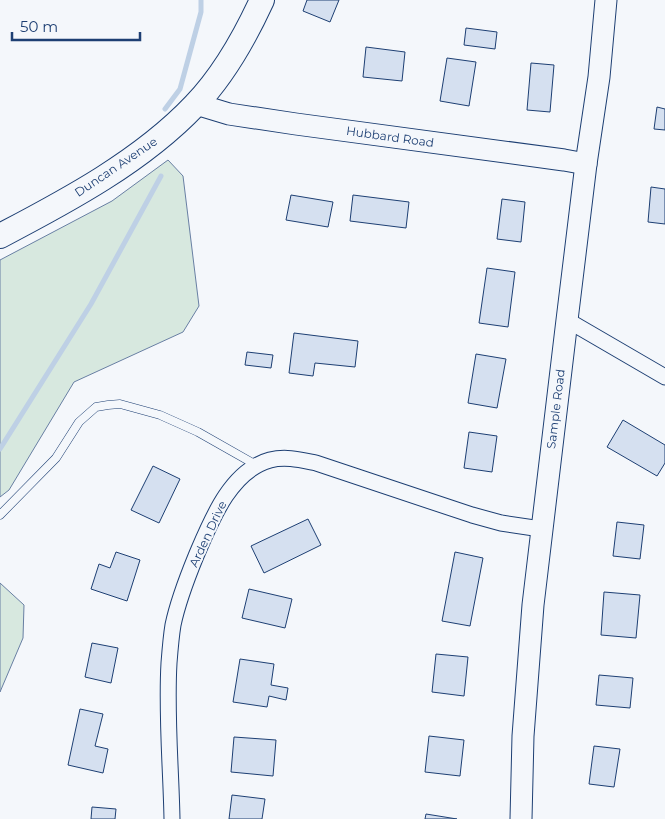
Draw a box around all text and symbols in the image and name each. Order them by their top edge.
scale bar [12,10,140,42]
text: 50 m [20,17,58,36]
street label: Hubbard Road [345,123,435,150]
street label: Duncan Avenue [72,133,160,200]
street label: Sample Road [543,368,568,450]
street label: Arden Drive [186,498,229,569]

